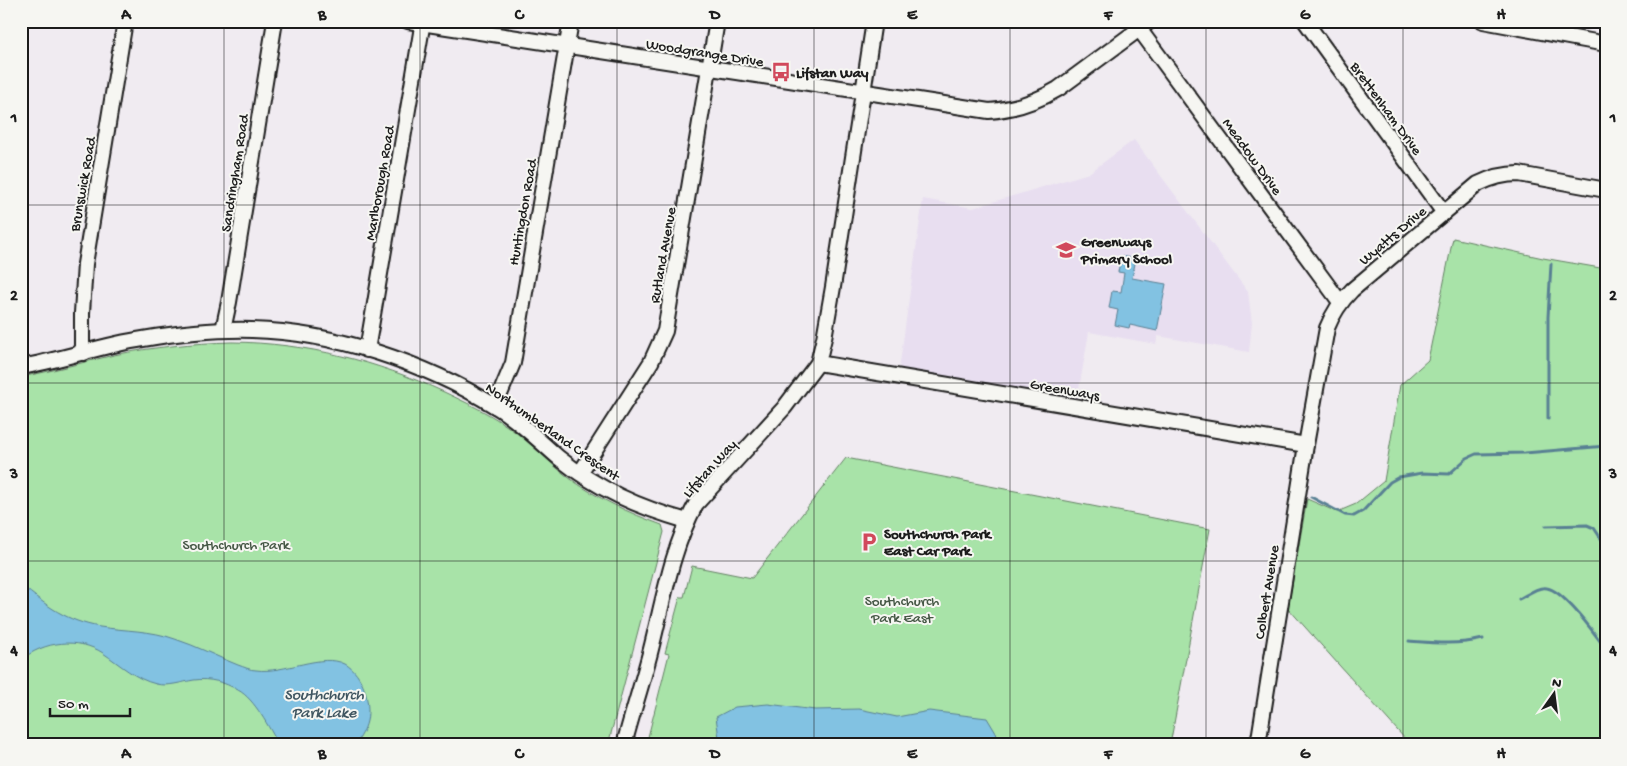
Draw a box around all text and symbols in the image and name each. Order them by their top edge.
text: A [120,7,132,26]
text: B [317,7,327,26]
text: C [514,7,525,26]
text: D [708,7,721,26]
text: E [907,7,918,26]
text: F [1103,7,1114,26]
text: G [1300,7,1311,26]
text: H [1496,7,1506,26]
street label: Woodgrange Drive [645,36,765,72]
street label: Brettenham Drive [1345,58,1425,160]
bus stop icon: Lifstan Way [770,61,792,83]
place label: Lifstan Way [796,65,869,83]
text: 1 [10,110,17,129]
text: 1 [1609,110,1616,129]
street label: Sandringham Road [218,112,254,233]
street label: Meadow Drive [1217,115,1286,199]
street label: Marlborough Road [362,123,400,242]
street label: Brunswick Road [67,134,101,234]
street label: Huntingdon Road [506,157,542,267]
street label: Wyatts Drive [1356,203,1431,270]
street label: Rutland Avenue [647,206,681,305]
place label: Greenways Primary School [1080,234,1173,269]
school or university icon: Greenways Primary School [1055,239,1077,261]
text: 2 [10,288,18,307]
text: 2 [1609,288,1617,307]
street label: Greenways [1028,376,1101,406]
street label: Northumberland Crescent [481,379,624,487]
street label: Lifstan Way [680,436,742,502]
text: 3 [9,466,18,485]
text: 3 [1608,466,1617,485]
place label: Southchurch Park East Car Park [884,526,993,561]
parking icon: Southchurch Park East Car Park [858,531,880,553]
park label: Southchurch Park [183,537,291,555]
street label: Colbert Avenue [1252,544,1284,641]
park label: Southchurch Park East [865,593,939,628]
text: 4 [9,643,18,662]
text: 4 [1608,643,1617,662]
north arrow [1530,668,1580,718]
text: N [1550,674,1563,693]
scale bar [50,686,130,718]
water label: Southchurch Park Lake [284,687,364,724]
text: 50 m [58,696,89,714]
text: A [120,746,132,765]
text: B [317,746,327,765]
text: C [514,746,525,765]
text: D [708,746,721,765]
text: E [907,746,918,765]
text: F [1103,746,1114,765]
text: G [1300,746,1311,765]
text: H [1496,746,1506,765]

